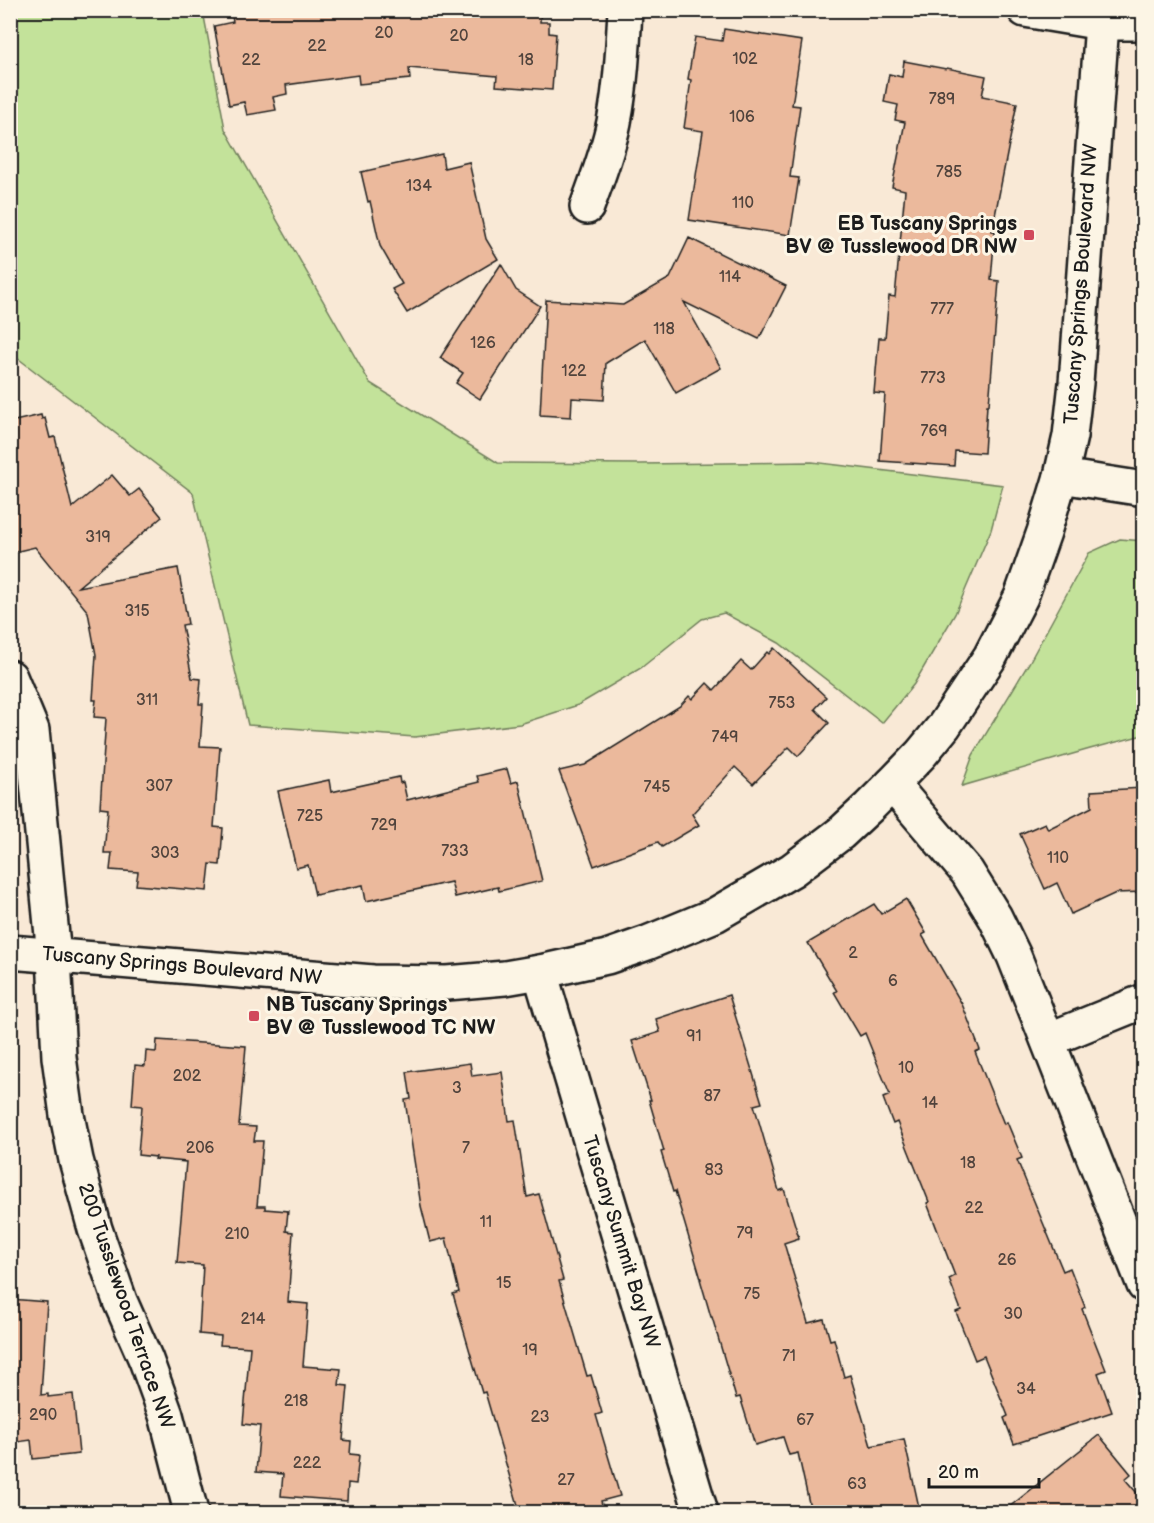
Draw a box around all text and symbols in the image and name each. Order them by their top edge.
house number: 20 [375,24,393,43]
house number: 20 [450,27,468,46]
house number: 22 [308,37,327,56]
house number: 102 [732,50,758,69]
house number: 22 [242,51,261,70]
house number: 18 [518,51,534,70]
house number: 789 [929,90,955,109]
house number: 106 [729,108,755,127]
street label: Tuscany Springs Boulevard NW [1059,143,1103,425]
house number: 785 [936,163,962,182]
house number: 134 [406,177,432,196]
house number: 110 [732,194,754,213]
place label: EB Tuscany Springs BV @ Tusslewood DR NW [785,212,1018,259]
marker: EB Tuscany Springs BV @ Tusslewood DR NW [1022,228,1036,242]
house number: 114 [719,268,741,287]
house number: 777 [930,300,954,319]
house number: 118 [653,320,675,339]
house number: 126 [470,334,496,353]
house number: 122 [561,362,587,381]
house number: 773 [920,369,946,388]
house number: 769 [921,422,947,441]
house number: 319 [85,528,111,547]
house number: 315 [124,602,150,621]
house number: 311 [136,691,158,710]
house number: 753 [769,694,796,713]
house number: 749 [712,728,738,747]
house number: 307 [145,777,173,796]
house number: 745 [644,778,670,797]
house number: 725 [297,807,323,826]
house number: 729 [371,816,397,835]
house number: 733 [441,842,469,861]
house number: 303 [150,844,180,863]
house number: 110 [1047,849,1069,868]
street label: Tuscany Springs Boulevard NW [41,942,323,990]
house number: 2 [848,944,858,963]
house number: 6 [888,972,898,991]
place label: NB Tuscany Springs BV @ Tusslewood TC NW [266,993,496,1040]
marker: NB Tuscany Springs BV @ Tusslewood TC NW [247,1009,261,1023]
house number: 91 [686,1027,702,1046]
house number: 10 [898,1059,914,1078]
house number: 202 [173,1067,202,1086]
house number: 3 [452,1079,462,1098]
house number: 87 [703,1087,721,1106]
house number: 14 [922,1094,938,1113]
street label: Tuscany Summit Bay NW [577,1132,665,1352]
house number: 206 [186,1139,215,1158]
house number: 7 [462,1139,470,1158]
house number: 18 [960,1154,976,1173]
house number: 83 [704,1161,724,1180]
street label: 200 Tusslewood Terrace NW [73,1180,179,1432]
house number: 22 [965,1199,984,1218]
house number: 11 [480,1213,492,1232]
house number: 79 [736,1224,754,1243]
house number: 210 [225,1225,249,1244]
house number: 26 [997,1251,1017,1270]
house number: 15 [496,1274,512,1293]
house number: 75 [743,1285,761,1304]
house number: 30 [1003,1305,1023,1324]
house number: 214 [240,1310,266,1329]
house number: 19 [522,1341,538,1360]
house number: 71 [782,1347,796,1366]
house number: 34 [1016,1380,1036,1399]
house number: 218 [284,1392,308,1411]
house number: 290 [29,1406,57,1425]
house number: 23 [531,1408,550,1427]
house number: 67 [796,1411,814,1430]
scale bar [929,1451,1038,1489]
house number: 222 [293,1454,322,1473]
text: 20 m [938,1462,979,1483]
house number: 27 [557,1471,575,1490]
house number: 63 [847,1475,867,1494]

